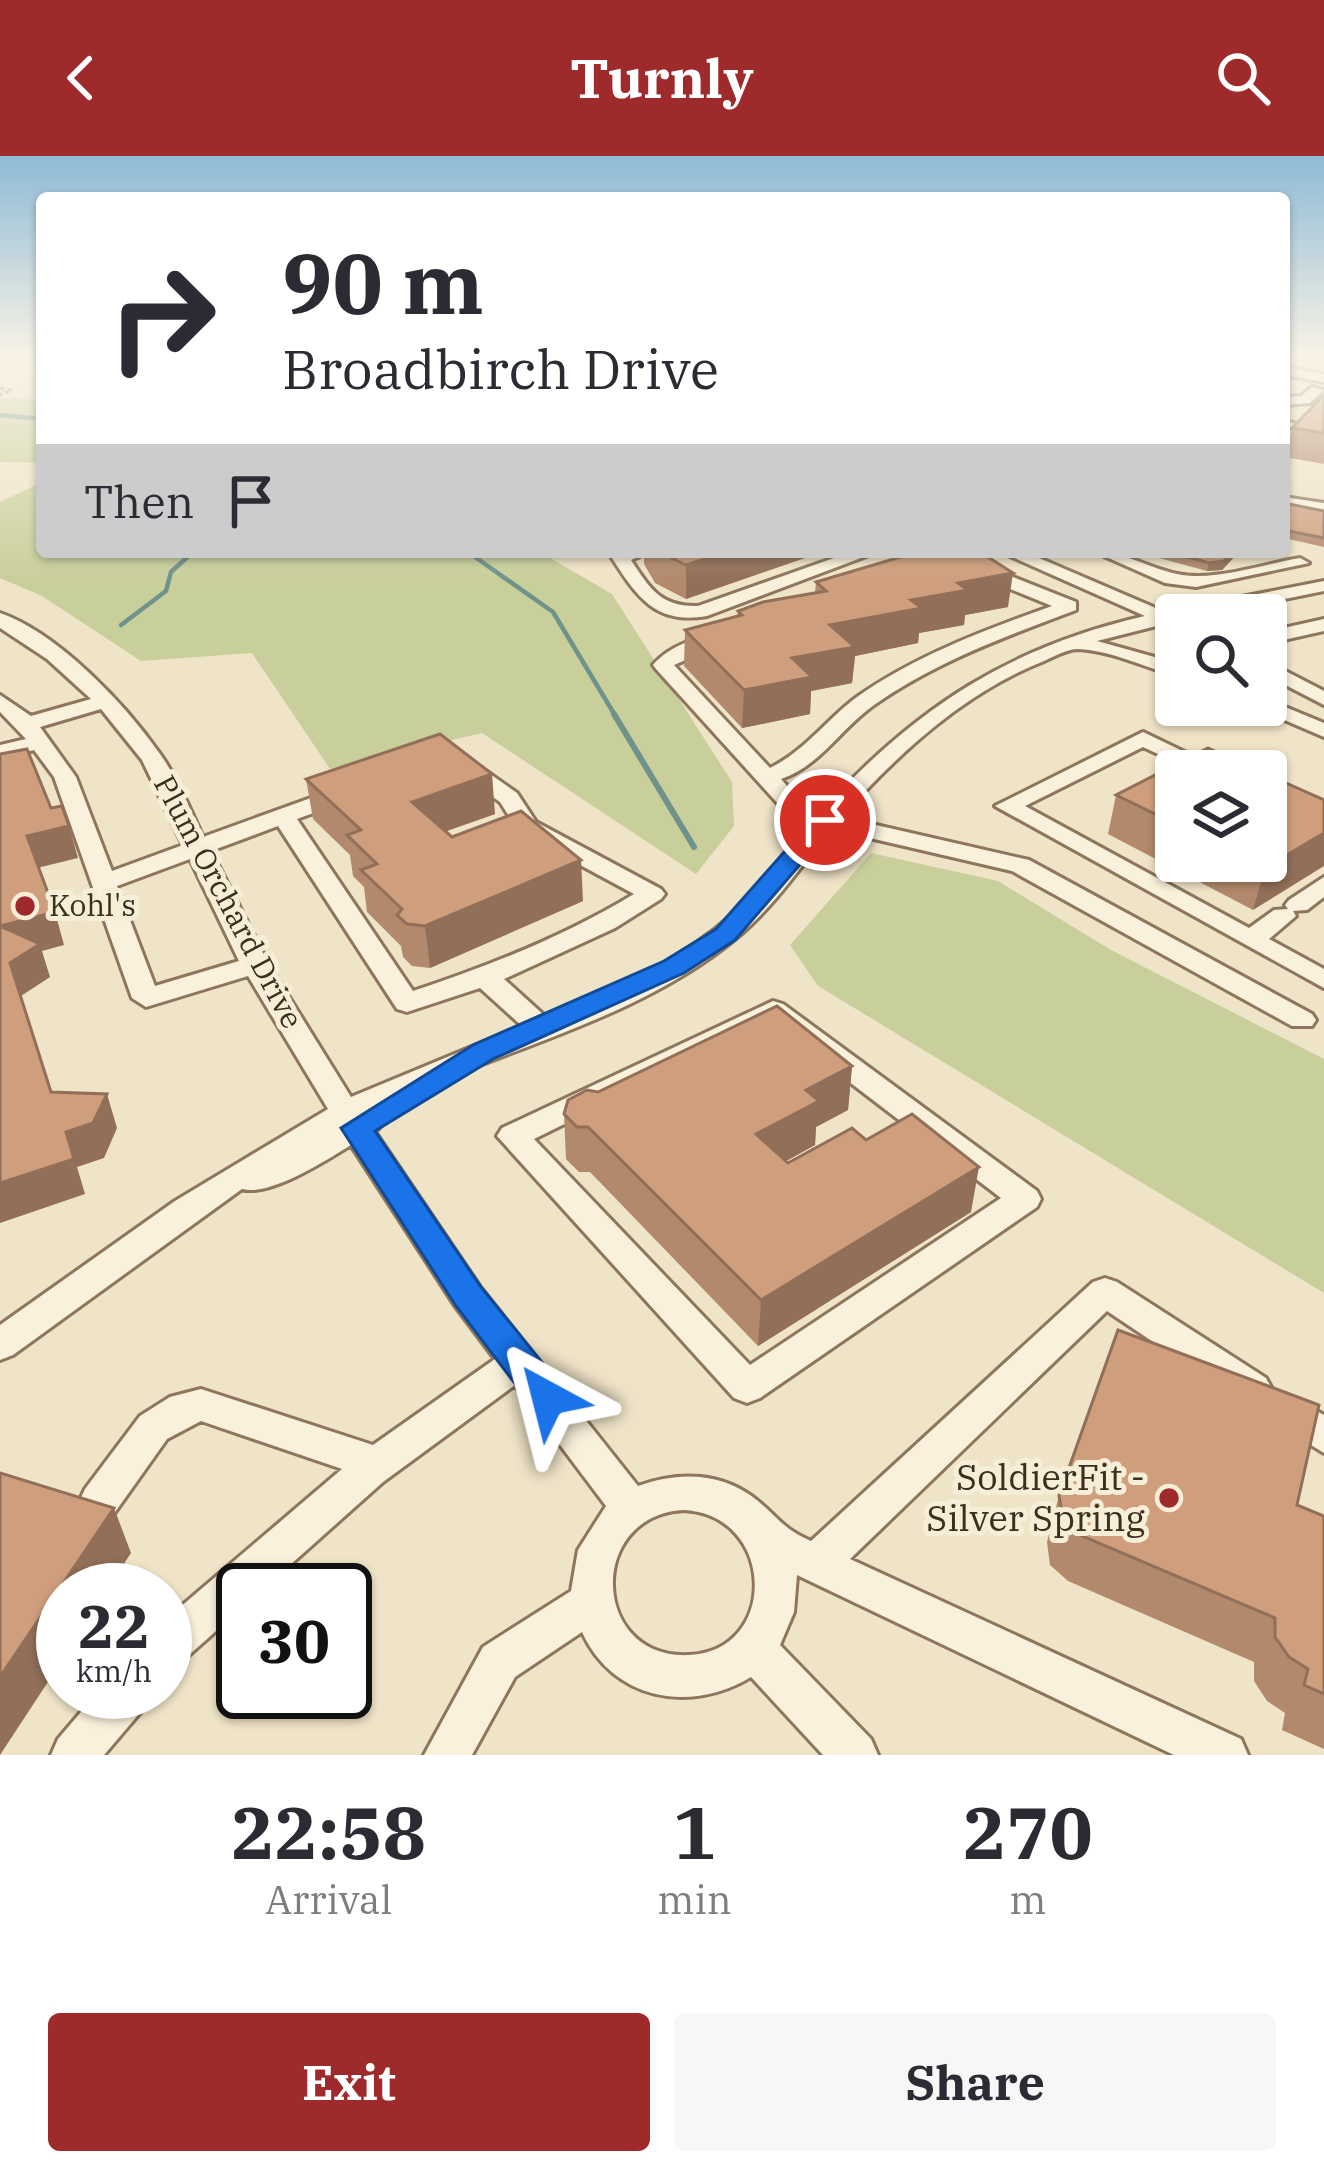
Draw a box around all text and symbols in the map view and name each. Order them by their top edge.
text: Turnly [570,43,754,113]
icon: back [48,45,114,111]
icon: search [1210,45,1276,111]
text: 90 m [282,228,484,337]
icon: right [84,240,240,396]
text: Broadbirch Drive [282,334,719,404]
icon: arrive [218,468,284,534]
text: Then [84,472,194,530]
map controls [1155,594,1287,882]
button: search [1155,594,1287,726]
button: layers [1155,750,1287,882]
street label: Plum Orchard Drive [146,768,313,1035]
pin [774,769,876,871]
icon: arrive [792,787,858,853]
place label: Kohl's [49,885,136,924]
marker: Kohl's [12,893,38,919]
position arrow [485,1335,611,1461]
place label: SoldierFit - Silver Spring [926,1453,1145,1541]
marker: SoldierFit - Silver Spring [1156,1485,1182,1511]
speed limit sign: 30 [216,1563,372,1719]
text: 22 [78,1586,150,1665]
text: km/h [76,1651,152,1690]
text: 22:58 [231,1785,426,1879]
text: 1 [673,1785,716,1879]
text: 270 [963,1785,1093,1879]
text: Arrival [265,1874,392,1925]
text: min [657,1874,732,1925]
text: m [1009,1874,1046,1925]
button: Exit [48,2013,650,2151]
button: Share [674,2013,1276,2151]

